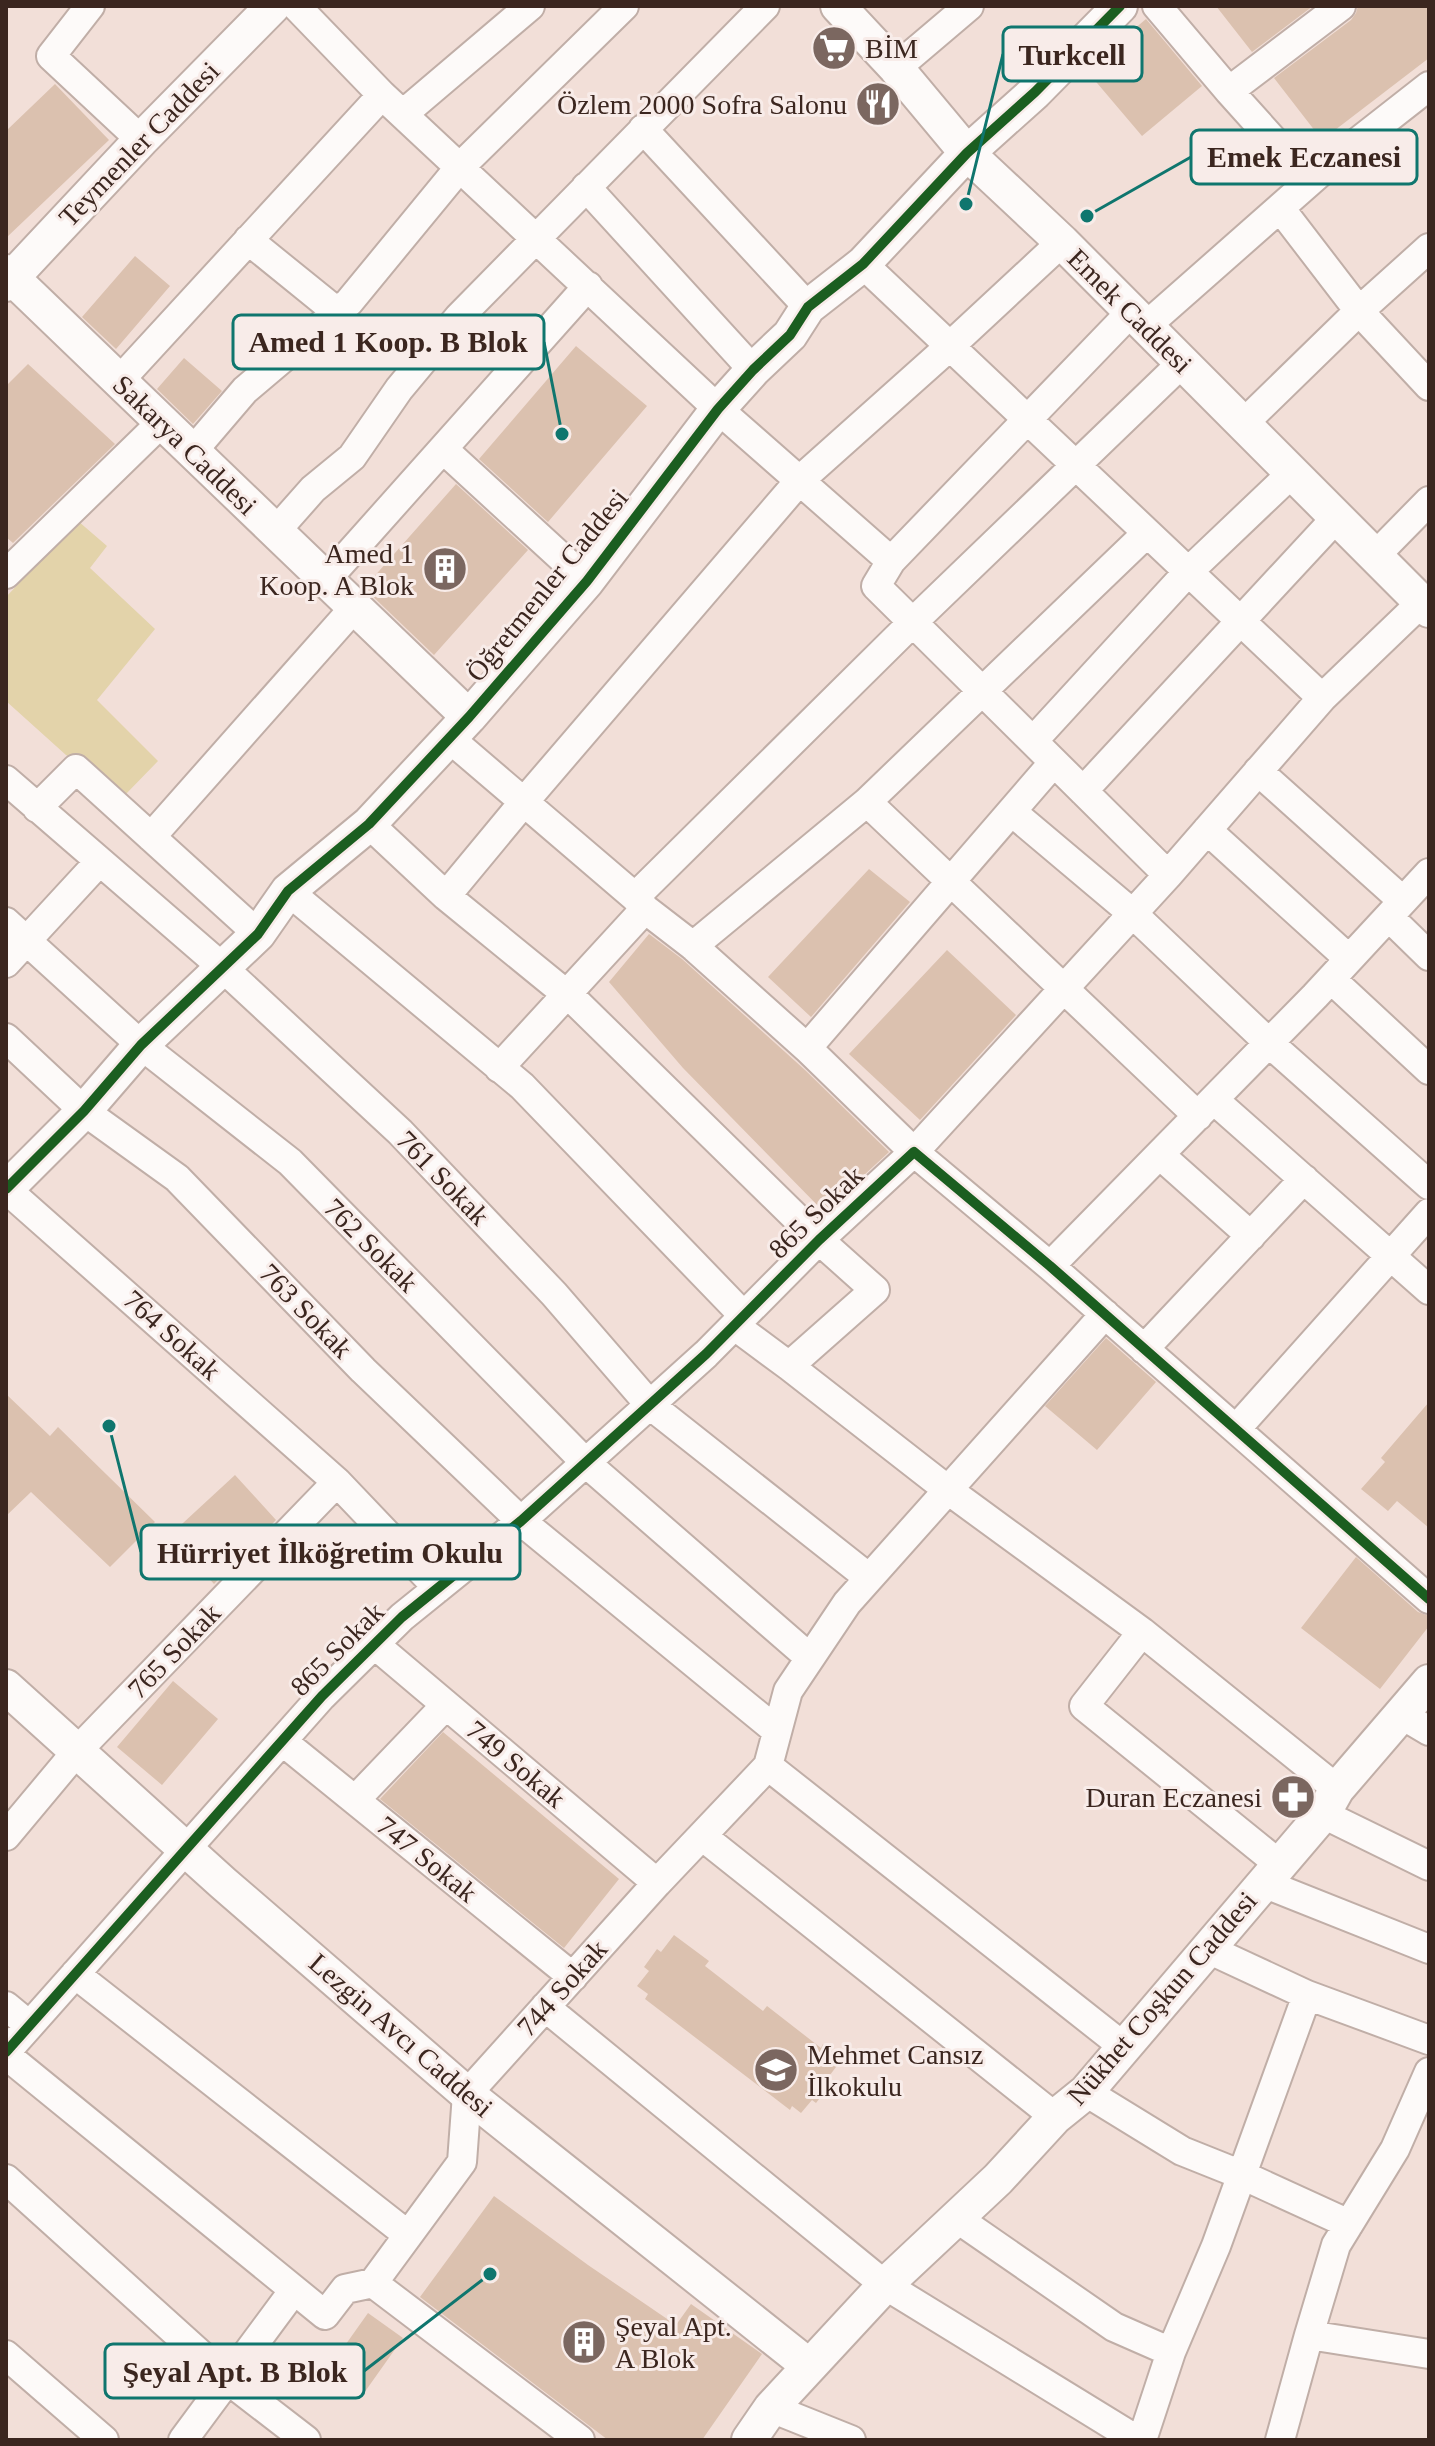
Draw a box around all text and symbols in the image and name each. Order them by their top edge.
supermarket icon: BİM [810,24,858,72]
callout: Turkcell [1003,27,1142,81]
place label: BİM [865,33,918,64]
text: Turkcell [1018,38,1126,71]
street label: Teymenler Caddesi [53,55,226,233]
restaurant icon: Özlem 2000 Sofra Salonu [854,80,902,128]
place label: Özlem 2000 Sofra Salonu [557,89,847,120]
callout: Emek Eczanesi [1191,130,1417,184]
text: Emek Eczanesi [1207,140,1401,173]
street label: Emek Caddesi [1062,243,1199,380]
callout: Amed 1 Koop. B Blok [233,315,544,369]
text: Amed 1 Koop. B Blok [248,325,528,358]
street label: Sakarya Caddesi [107,369,263,521]
street label: Öğretmenler Caddesi [460,482,634,688]
place label: Amed 1 Koop. A Blok [259,538,414,601]
building icon: Amed 1 Koop. A Blok [421,545,469,593]
street label: 761 Sokak [391,1124,495,1232]
street label: 865 Sokak [762,1160,870,1264]
street label: 762 Sokak [318,1192,424,1298]
street label: 763 Sokak [254,1257,358,1365]
street label: 764 Sokak [117,1284,227,1386]
callout: Hürriyet İlköğretim Okulu [141,1525,520,1579]
text: Hürriyet İlköğretim Okulu [157,1536,503,1569]
street label: 865 Sokak [284,1596,390,1702]
street label: 765 Sokak [122,1597,226,1705]
street label: 749 Sokak [460,1714,572,1814]
pharmacy icon: Duran Eczanesi [1269,1773,1317,1821]
place label: Duran Eczanesi [1086,1782,1262,1813]
street label: 747 Sokak [371,1810,483,1908]
street label: Nükhet Coşkun Caddesi [1061,1885,1263,2111]
street label: 744 Sokak [511,1933,613,2043]
street label: Lezgin Avcı Caddesi [303,1947,499,2123]
place label: Mehmet Cansız İlkokulu [807,2039,984,2102]
school or university icon: Mehmet Cansız İlkokulu [752,2046,800,2094]
place label: Şeyal Apt. A Blok [615,2311,732,2374]
building icon: Şeyal Apt. A Blok [560,2318,608,2366]
callout: Şeyal Apt. B Blok [105,2344,364,2398]
text: Şeyal Apt. B Blok [122,2355,348,2388]

